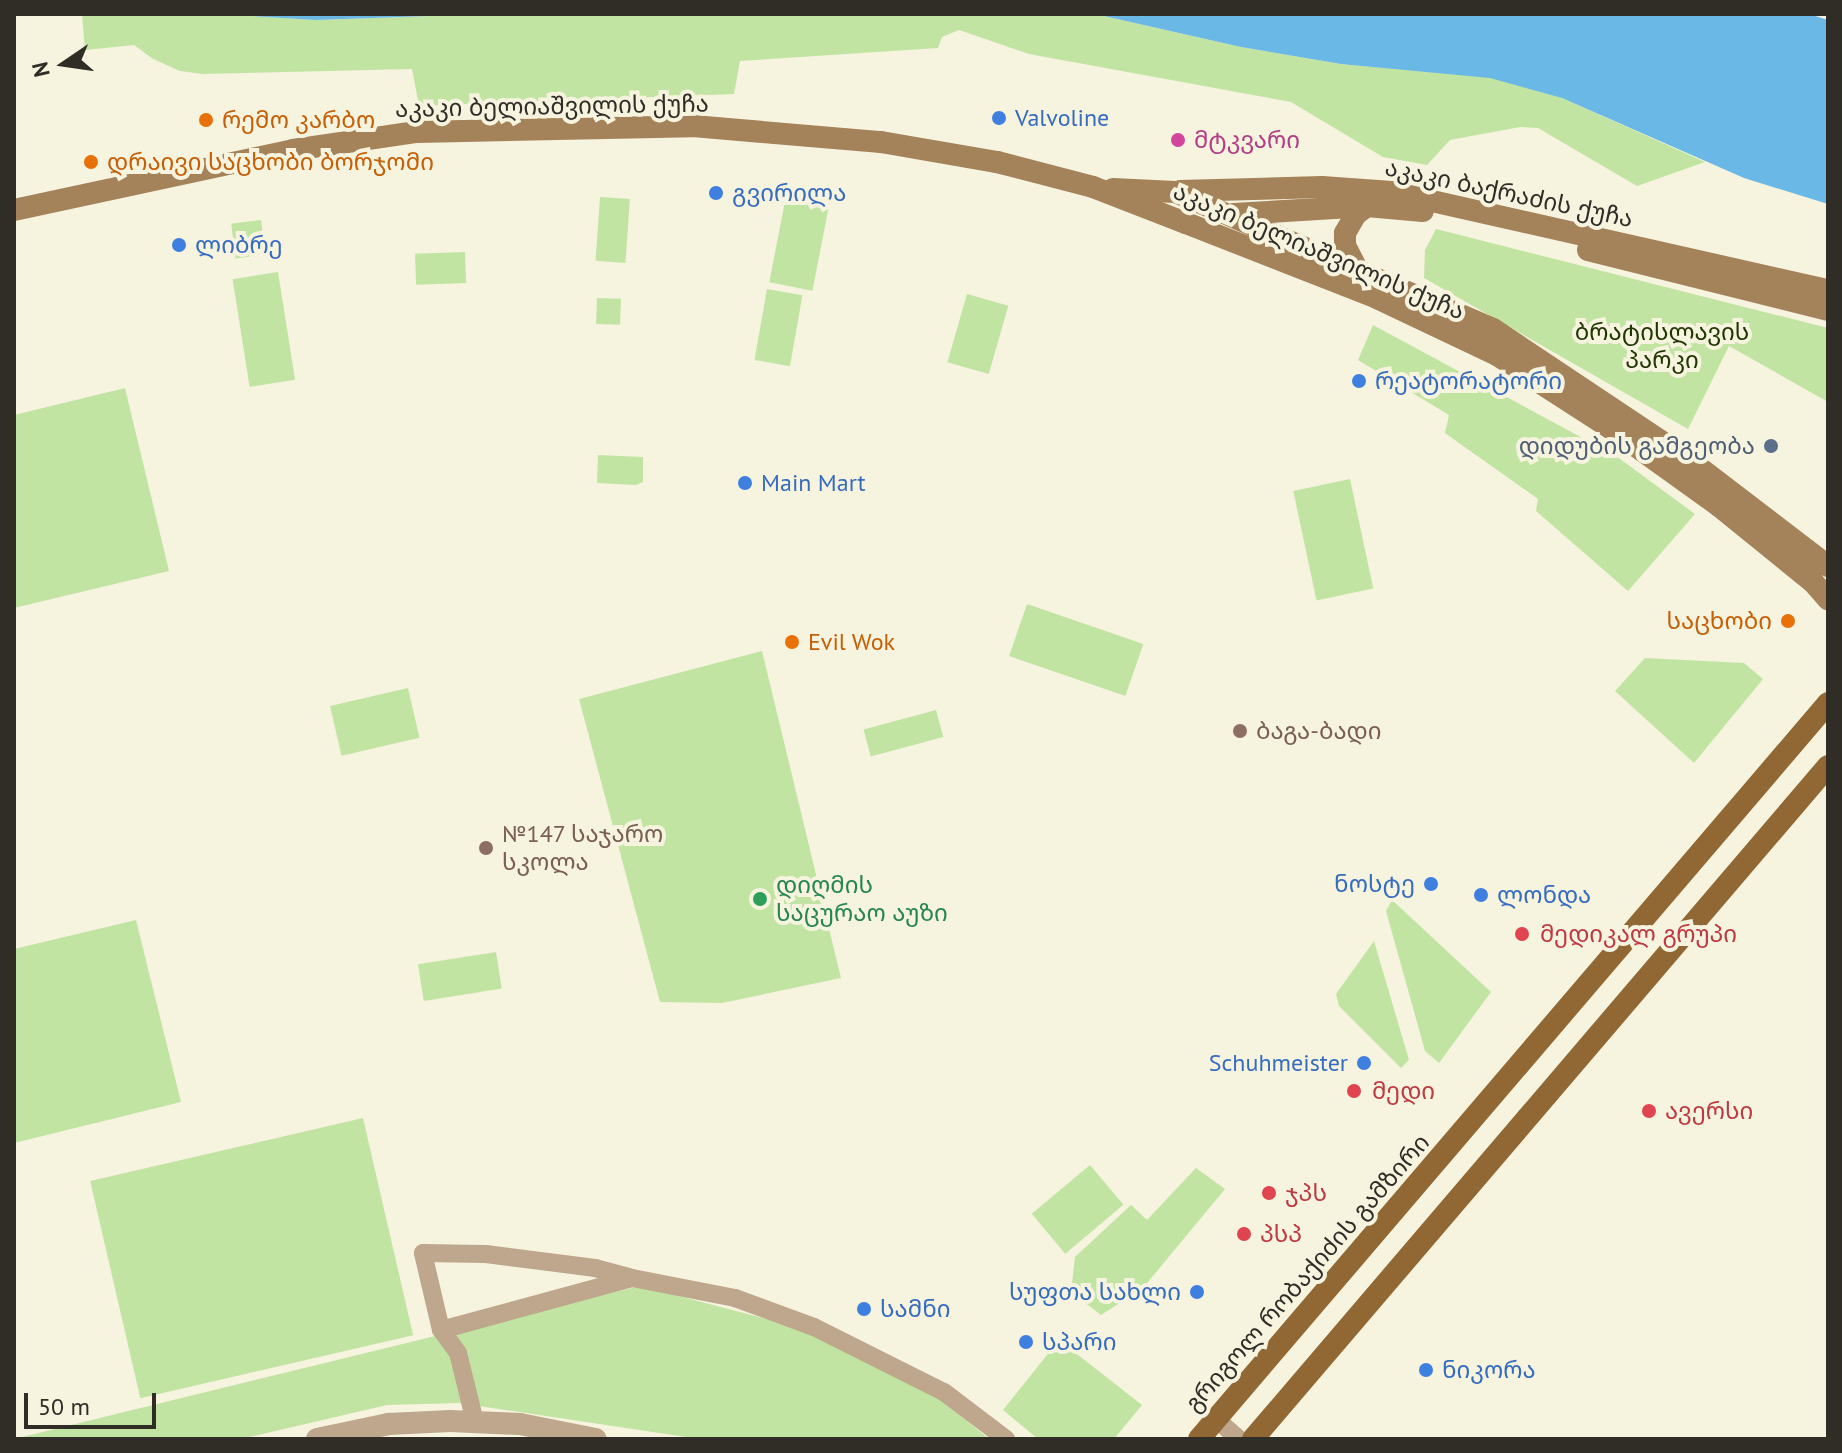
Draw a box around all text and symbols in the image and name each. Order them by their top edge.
north arrow [24,24,104,104]
text: N [25,59,56,80]
street label: აკაკი ბელიაშვილის ქუჩა [395,89,709,123]
place label: Valvoline [1015,104,1109,132]
place label: რემო კარბო [222,106,375,134]
marker: Valvoline [990,109,1008,127]
marker: რემო კარბო [197,111,215,129]
place label: მტკვარი [1194,126,1300,154]
marker: მტკვარი [1169,131,1187,149]
place label: დრაივი საცხობი ბორჯომი [107,148,434,176]
marker: დრაივი საცხობი ბორჯომი [82,153,100,171]
street label: აკაკი ბაქრაძის ქუჩა [1382,153,1636,233]
street label: აკაკი ბელიაშვილის ქუჩა [1169,176,1469,326]
place label: გვირილა [732,179,846,207]
marker: გვირილა [707,184,725,202]
place label: ლიბრე [195,231,283,259]
marker: ლიბრე [170,236,188,254]
park label: ბრატისლავის პარკი [1575,318,1749,374]
place label: რეატორატორი [1375,367,1562,395]
marker: რეატორატორი [1350,372,1368,390]
place label: დიდუბის გამგეობა [1519,432,1755,460]
marker: დიდუბის გამგეობა [1762,437,1780,455]
place label: Main Mart [761,469,866,497]
marker: Main Mart [736,474,754,492]
place label: საცხობი [1667,607,1772,635]
marker: საცხობი [1779,612,1797,630]
place label: Evil Wok [808,628,896,656]
marker: Evil Wok [783,633,801,651]
place label: ბაგა-ბადი [1256,717,1382,745]
marker: ბაგა-ბადი [1231,722,1249,740]
place label: №147 საჯარო სკოლა [502,820,665,876]
marker: №147 საჯარო სკოლა [477,839,495,857]
place label: ნოსტე [1334,870,1415,898]
place label: დიღმის საცურაო აუზი [776,871,948,927]
marker: ნოსტე [1422,875,1440,893]
place label: ლონდა [1497,881,1591,909]
marker: ლონდა [1472,886,1490,904]
marker: დიღმის საცურაო აუზი [751,890,769,908]
place label: მედიკალ გრუპი [1540,920,1737,948]
marker: მედიკალ გრუპი [1511,923,1533,945]
place label: Schuhmeister [1209,1049,1348,1077]
marker: Schuhmeister [1355,1054,1373,1072]
place label: მედი [1372,1077,1435,1105]
marker: მედი [1343,1080,1365,1102]
place label: ავერსი [1665,1097,1753,1125]
marker: ავერსი [1640,1102,1658,1120]
street label: გრიგოლ რობაქიძის გამზირი [1179,1128,1435,1418]
place label: ჯპს [1285,1179,1327,1207]
marker: ჯპს [1260,1184,1278,1202]
place label: პსპ [1260,1220,1302,1248]
marker: პსპ [1235,1225,1253,1243]
place label: სუფთა სახლი [1009,1278,1181,1306]
marker: სუფთა სახლი [1188,1283,1206,1301]
place label: სამნი [880,1295,951,1323]
marker: სამნი [855,1300,873,1318]
place label: სპარი [1042,1328,1117,1356]
marker: სპარი [1017,1333,1035,1351]
place label: ნიკორა [1442,1356,1536,1384]
marker: ნიკორა [1417,1361,1435,1379]
scale bar [28,1377,160,1427]
text: 50 m [38,1391,90,1422]

